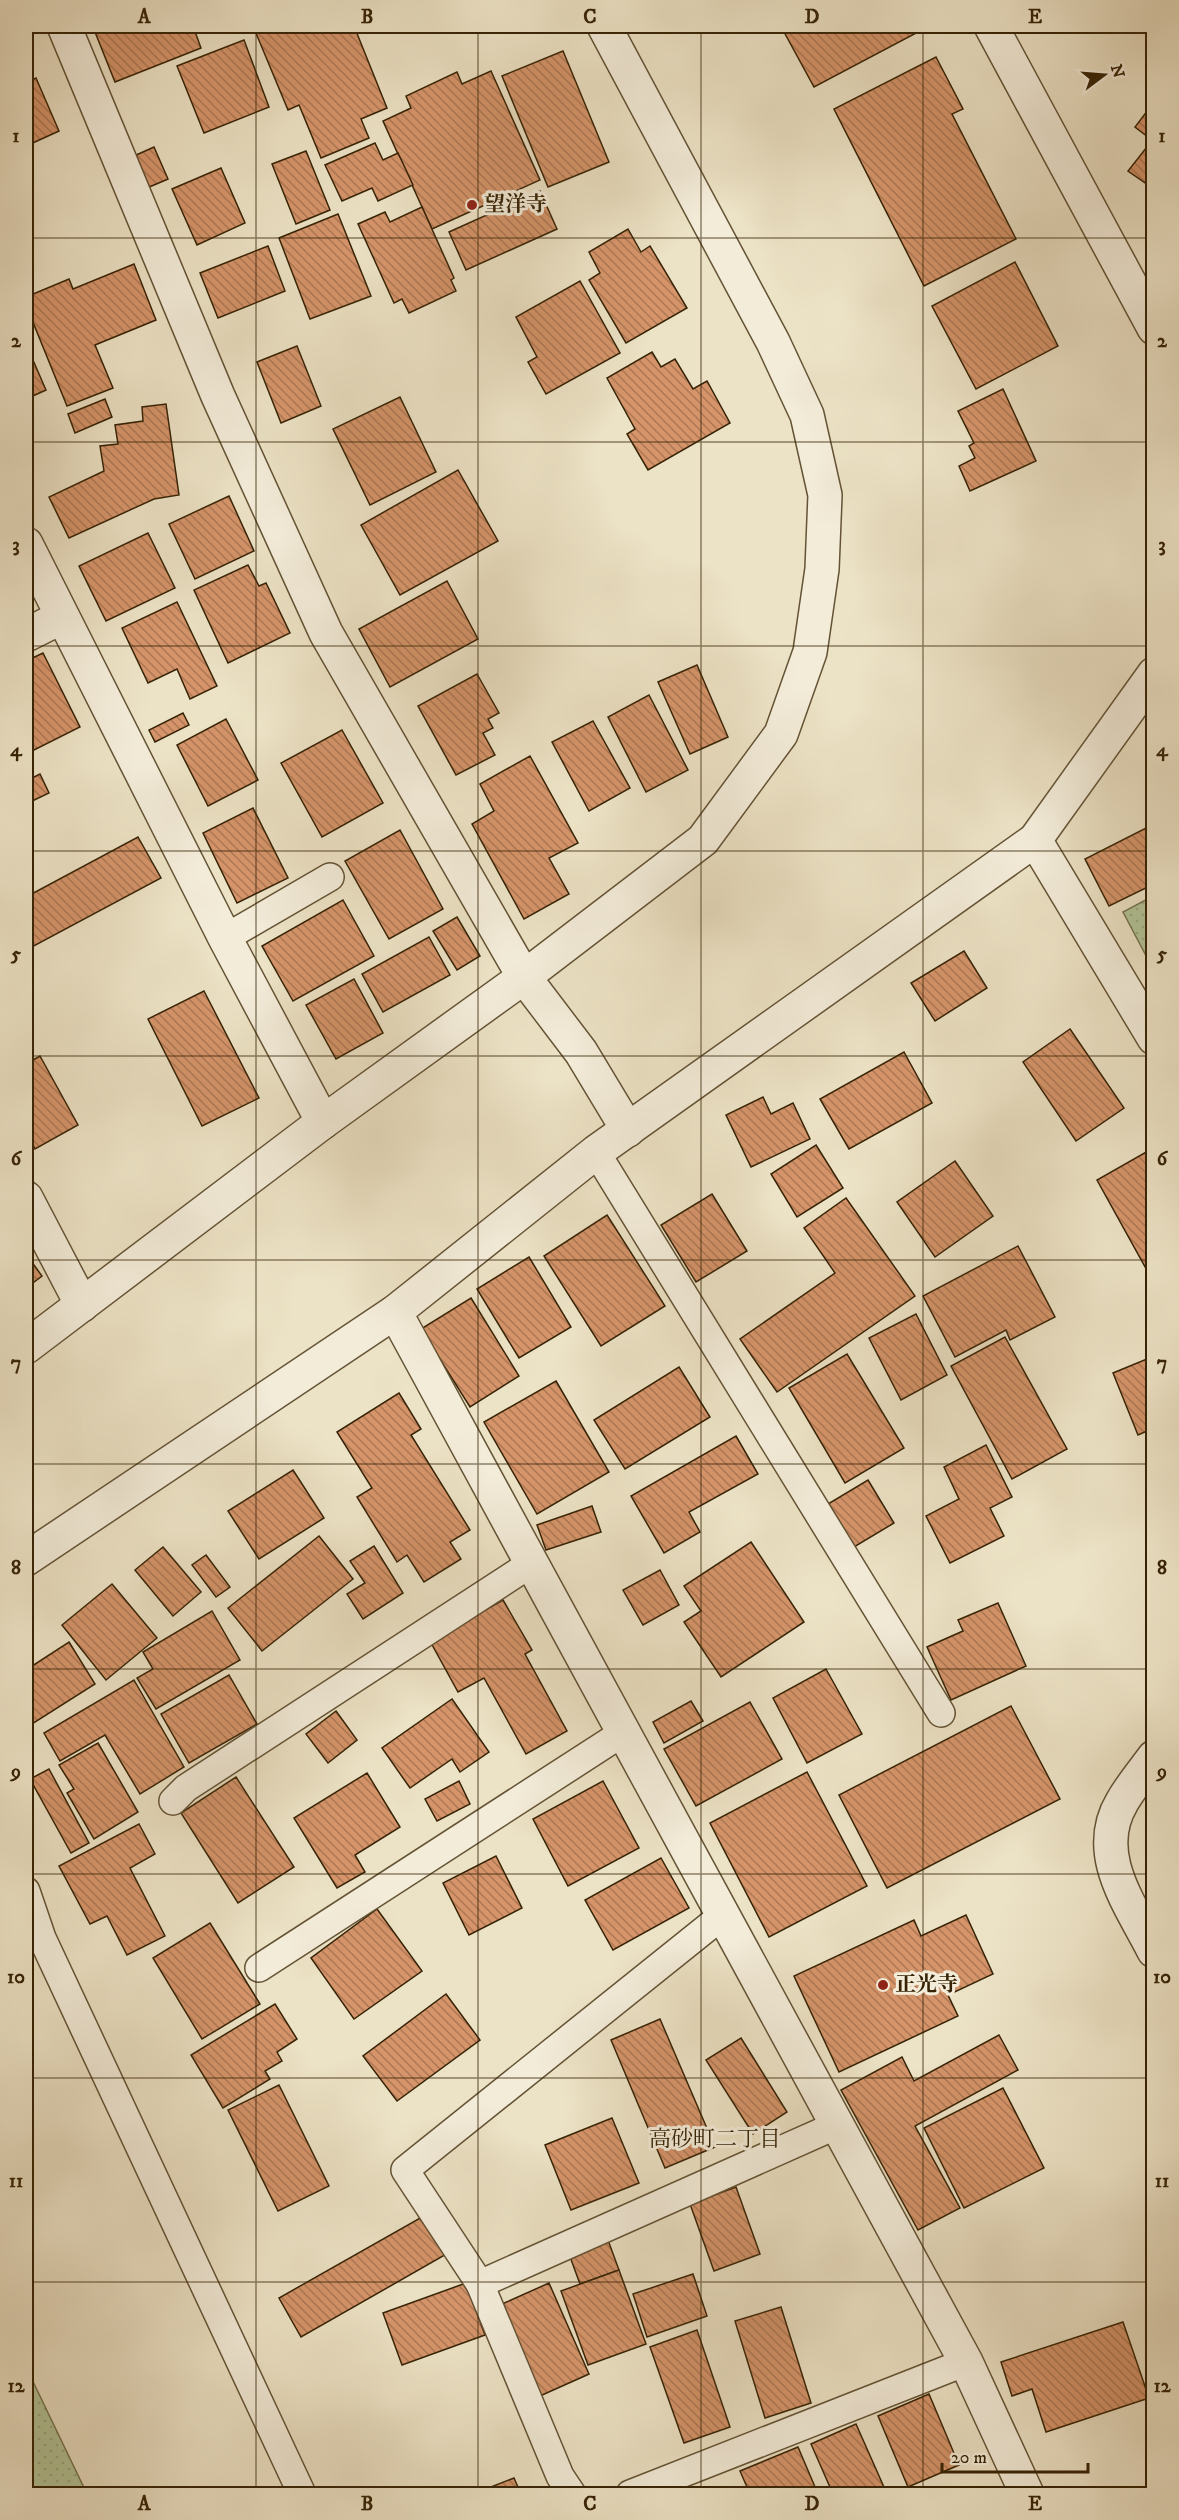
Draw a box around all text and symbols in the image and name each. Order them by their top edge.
text: A [137,5,152,30]
text: B [361,5,373,30]
text: C [583,5,597,30]
text: D [805,5,820,30]
text: E [1028,5,1042,30]
north arrow [1074,45,1134,105]
text: N [1106,62,1129,80]
text: 1 [12,124,20,149]
text: 1 [1158,124,1166,149]
place label: 望洋寺 [484,192,547,218]
marker: 望洋寺 [465,198,479,212]
text: 2 [11,329,22,354]
text: 2 [1157,329,1168,354]
text: 3 [12,533,20,558]
text: 3 [1158,533,1166,558]
text: 4 [10,738,23,763]
text: 4 [1156,738,1169,763]
text: 5 [10,942,21,967]
text: 5 [1156,942,1167,967]
text: 6 [11,1147,23,1172]
text: 6 [1157,1147,1169,1172]
text: 7 [11,1351,21,1376]
text: 7 [1157,1351,1167,1376]
text: 8 [11,1556,21,1581]
text: 8 [1157,1556,1167,1581]
text: 9 [9,1760,21,1785]
text: 9 [1155,1760,1167,1785]
text: 10 [7,1965,25,1990]
text: 10 [1153,1965,1171,1990]
place label: 正光寺 [895,1972,958,1998]
marker: 正光寺 [876,1978,890,1992]
district label: 高砂町二丁目 [649,2126,781,2153]
text: 11 [9,2169,23,2194]
text: 11 [1155,2169,1169,2194]
text: 12 [7,2374,26,2399]
text: 12 [1153,2374,1172,2399]
scale bar [942,2436,1088,2474]
text: 20 m [951,2447,987,2469]
text: A [137,2492,152,2517]
text: B [361,2492,373,2517]
text: C [583,2492,597,2517]
text: D [805,2492,820,2517]
text: E [1028,2492,1042,2517]

